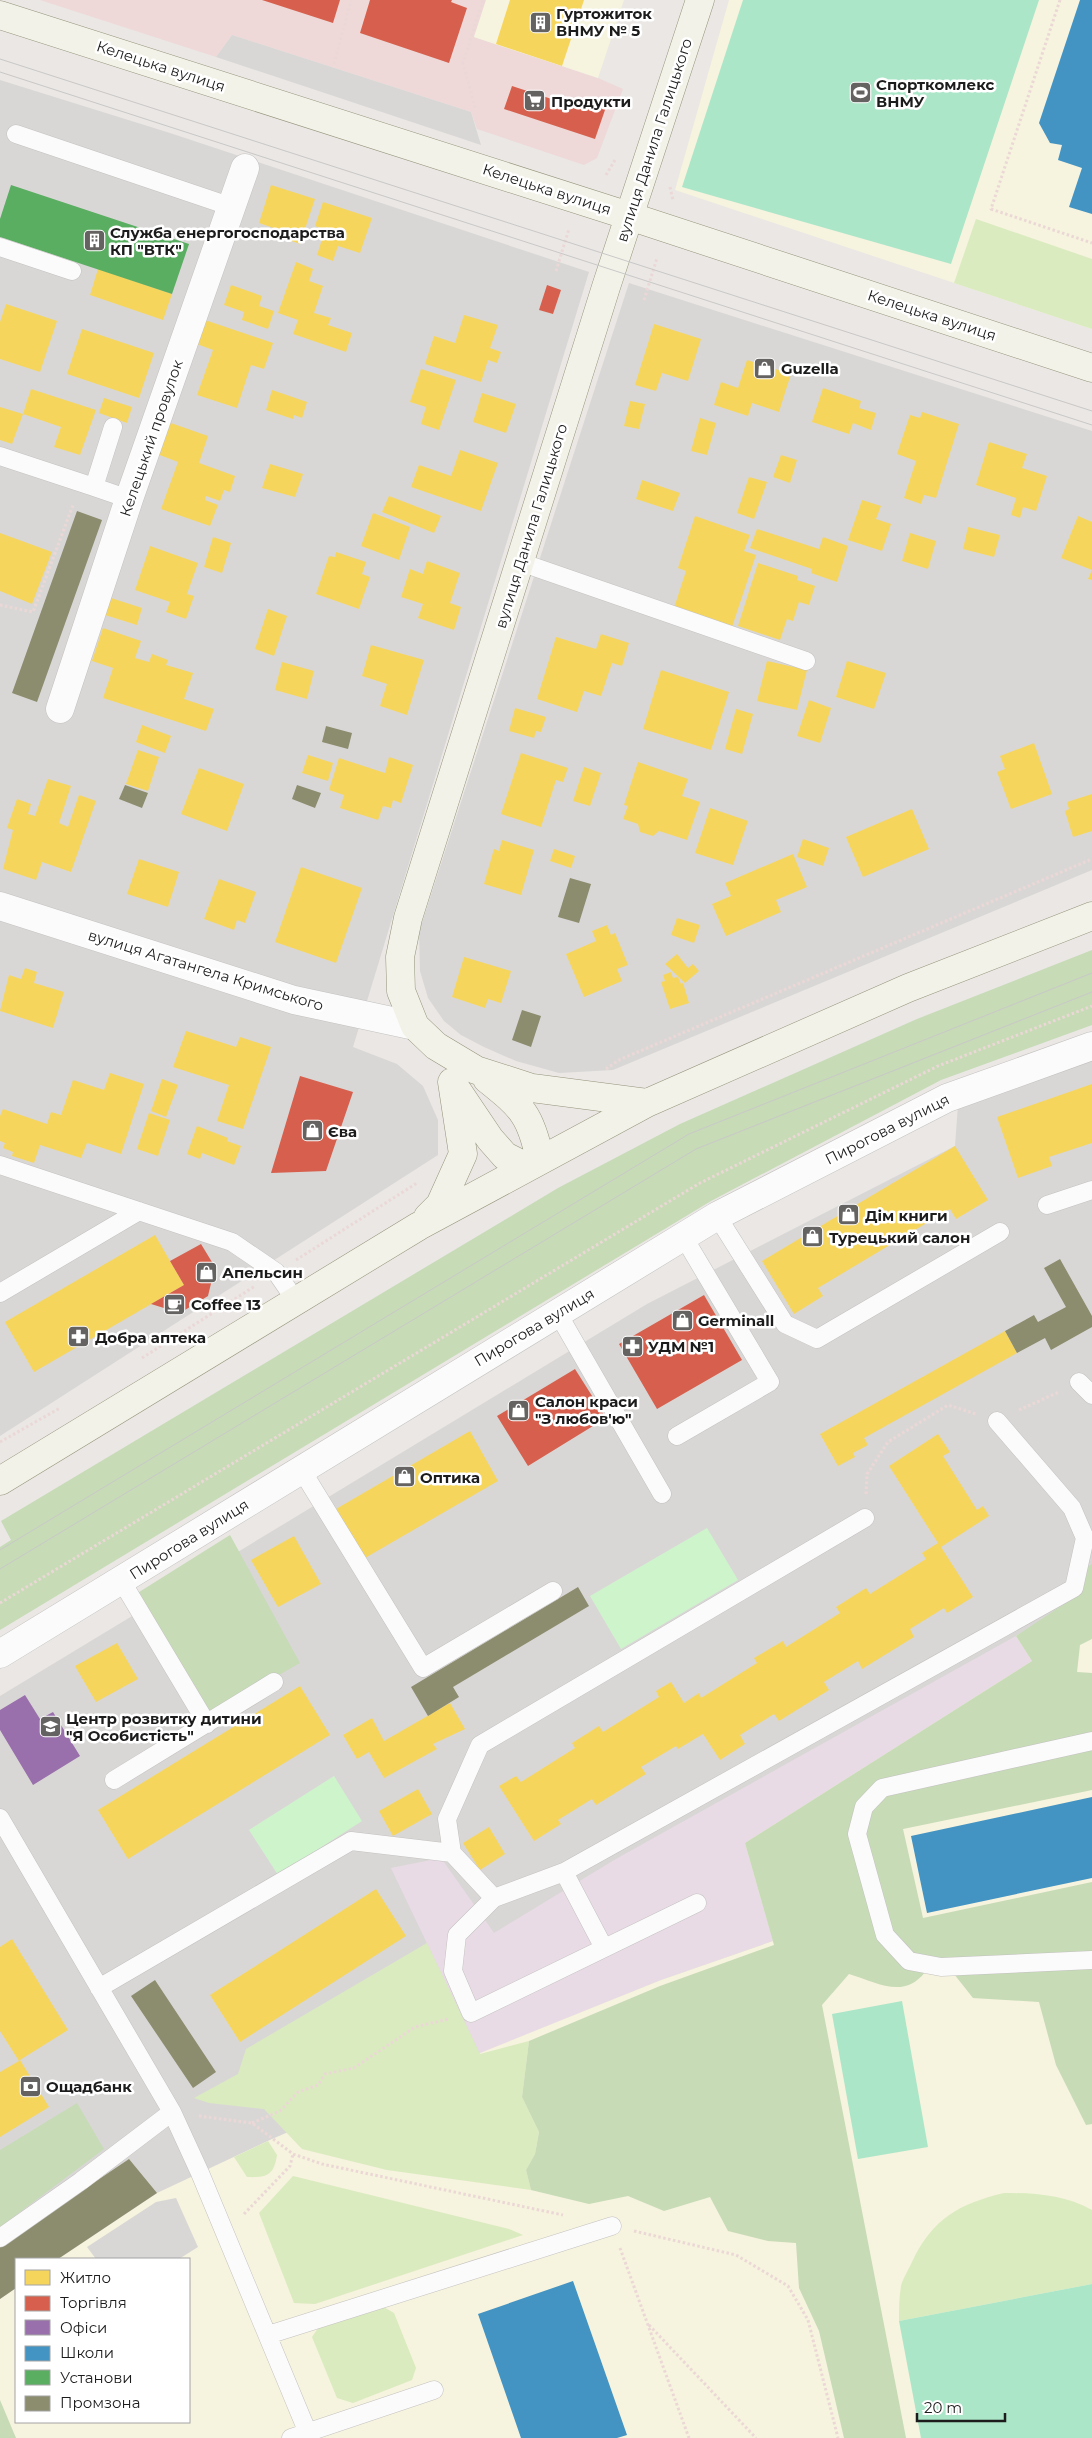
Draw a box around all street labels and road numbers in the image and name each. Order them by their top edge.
street label: Келецька вулиця [94,36,228,96]
street label: вулиця Данила Галицького [612,36,696,244]
street label: Келецька вулиця [480,159,614,219]
street label: Келецька вулиця [865,285,999,345]
street label: Келецький провулок [115,357,187,519]
street label: вулиця Данила Галицького [491,421,571,631]
street label: вулиця Агатангела Кримського [86,925,326,1015]
street label: Пирогова вулиця [822,1089,952,1169]
street label: Пирогова вулиця [470,1284,598,1370]
street label: Пирогова вулиця [126,1495,252,1583]

